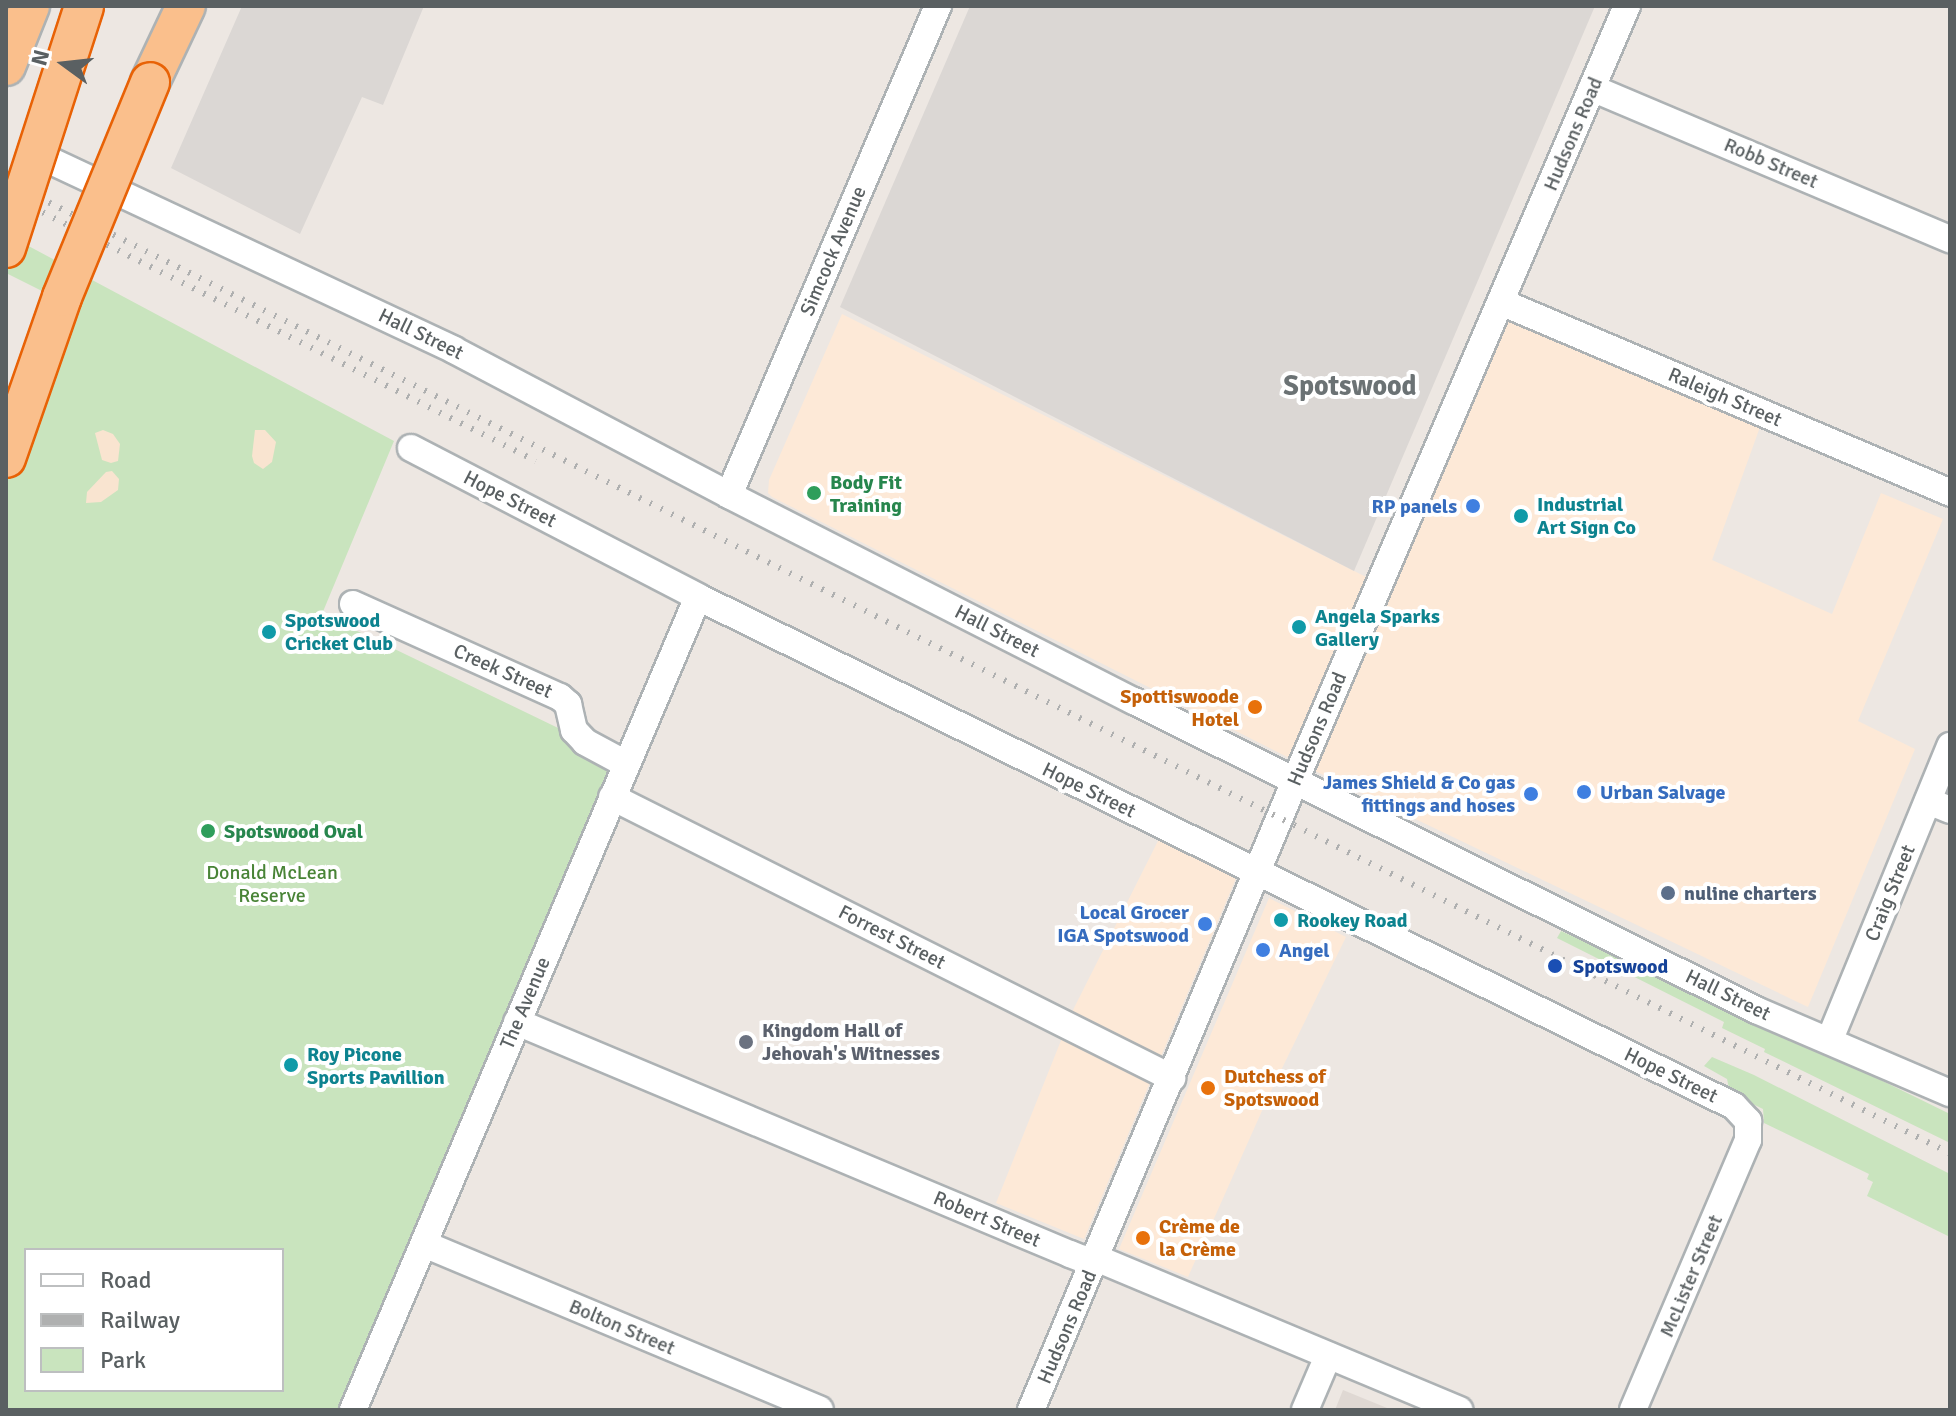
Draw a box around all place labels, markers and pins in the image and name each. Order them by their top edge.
place label: Body Fit Training [830,470,902,517]
marker: Body Fit Training [805,484,823,502]
place label: Industrial Art Sign Co [1537,492,1636,539]
place label: RP panels [1372,494,1457,518]
marker: RP panels [1464,497,1482,515]
marker: Industrial Art Sign Co [1512,507,1530,525]
place label: Angela Sparks Gallery [1315,604,1440,651]
place label: Spotswood Cricket Club [285,608,393,655]
marker: Angela Sparks Gallery [1290,618,1308,636]
marker: Spotswood Cricket Club [260,623,278,641]
place label: Spottiswoode Hotel [1120,684,1239,731]
marker: Spottiswoode Hotel [1246,698,1264,716]
place label: James Shield & Co gas fittings and hoses [1323,770,1515,817]
place label: Urban Salvage [1600,780,1726,804]
marker: Urban Salvage [1575,783,1593,801]
marker: James Shield & Co gas fittings and hoses [1522,785,1540,803]
place label: Spotswood Oval [224,819,363,843]
marker: Spotswood Oval [199,822,217,840]
place label: nuline charters [1684,881,1817,905]
marker: nuline charters [1659,884,1677,902]
place label: Local Grocer IGA Spotswood [1057,900,1189,947]
place label: Rookey Road [1297,908,1407,932]
marker: Rookey Road [1272,911,1290,929]
marker: Local Grocer IGA Spotswood [1196,915,1214,933]
place label: Angel [1279,938,1330,962]
marker: Angel [1254,941,1272,959]
place label: Spotswood [1573,954,1668,978]
marker: Spotswood [1544,955,1566,977]
place label: Kingdom Hall of Jehovah's Witnesses [762,1018,940,1065]
marker: Kingdom Hall of Jehovah's Witnesses [737,1033,755,1051]
place label: Roy Picone Sports Pavillion [307,1042,445,1089]
marker: Roy Picone Sports Pavillion [282,1056,300,1074]
place label: Dutchess of Spotswood [1224,1064,1326,1111]
marker: Dutchess of Spotswood [1199,1079,1217,1097]
place label: Crème de la Crème [1159,1214,1240,1261]
marker: Crème de la Crème [1134,1229,1152,1247]

